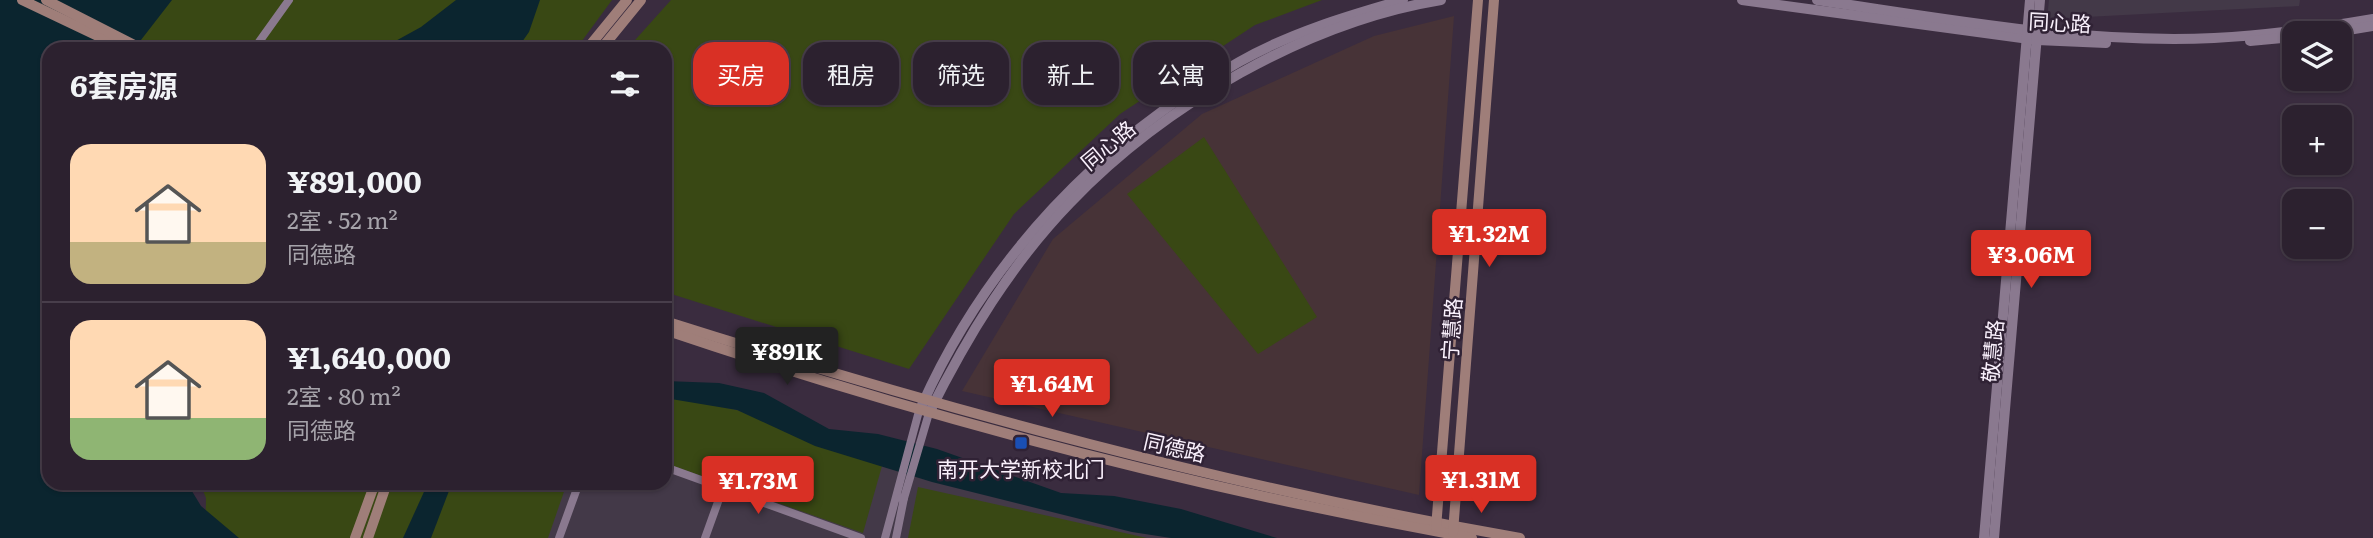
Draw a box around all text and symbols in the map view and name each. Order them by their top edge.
street label: 同心路 [2028,4,2092,38]
map controls [2282,21,2352,259]
button: layers [2282,21,2352,91]
chip: 买房 [693,42,789,105]
chip: 租房 [803,42,899,105]
chip: 筛选 [913,42,1009,105]
chip: 新上 [1023,42,1119,105]
chip: 公寓 [1133,42,1229,105]
text: 6套房源 [70,62,178,106]
icon: filters [606,65,644,103]
button: + [2282,105,2352,175]
street label: 同心路 [1073,112,1141,176]
text: ¥891,000 [287,158,422,202]
icon: home [126,172,210,256]
button: − [2282,189,2352,259]
text: 2室 · 52 m² [287,202,398,236]
pin: ¥1.32M [1432,210,1546,269]
text: ¥1.32M [1448,215,1530,249]
pin: ¥3.06M [1974,230,2088,290]
text: 同德路 [287,236,356,270]
text: ¥3.06M [1987,236,2075,270]
street label: 宁慧路 [1432,296,1468,362]
street label: 敬慧路 [1973,318,2009,384]
pin: ¥891K [738,328,836,387]
text: ¥891K [751,333,823,367]
text: ¥1,640,000 [287,334,451,378]
icon: home [126,348,210,432]
pin: ¥1.64M [995,360,1109,419]
text: ¥1.64M [1010,365,1094,399]
text: 2室 · 80 m² [287,378,401,412]
text: 同德路 [287,412,356,446]
street label: 同德路 [1141,424,1209,468]
marker: 南开大学新校北门 [1013,435,1029,451]
place label: 南开大学新校北门 [937,452,1105,483]
pin: ¥1.73M [701,456,815,516]
pin: ¥1.31M [1424,456,1538,515]
text: ¥1.31M [1441,461,1521,495]
text: ¥1.73M [718,462,798,496]

